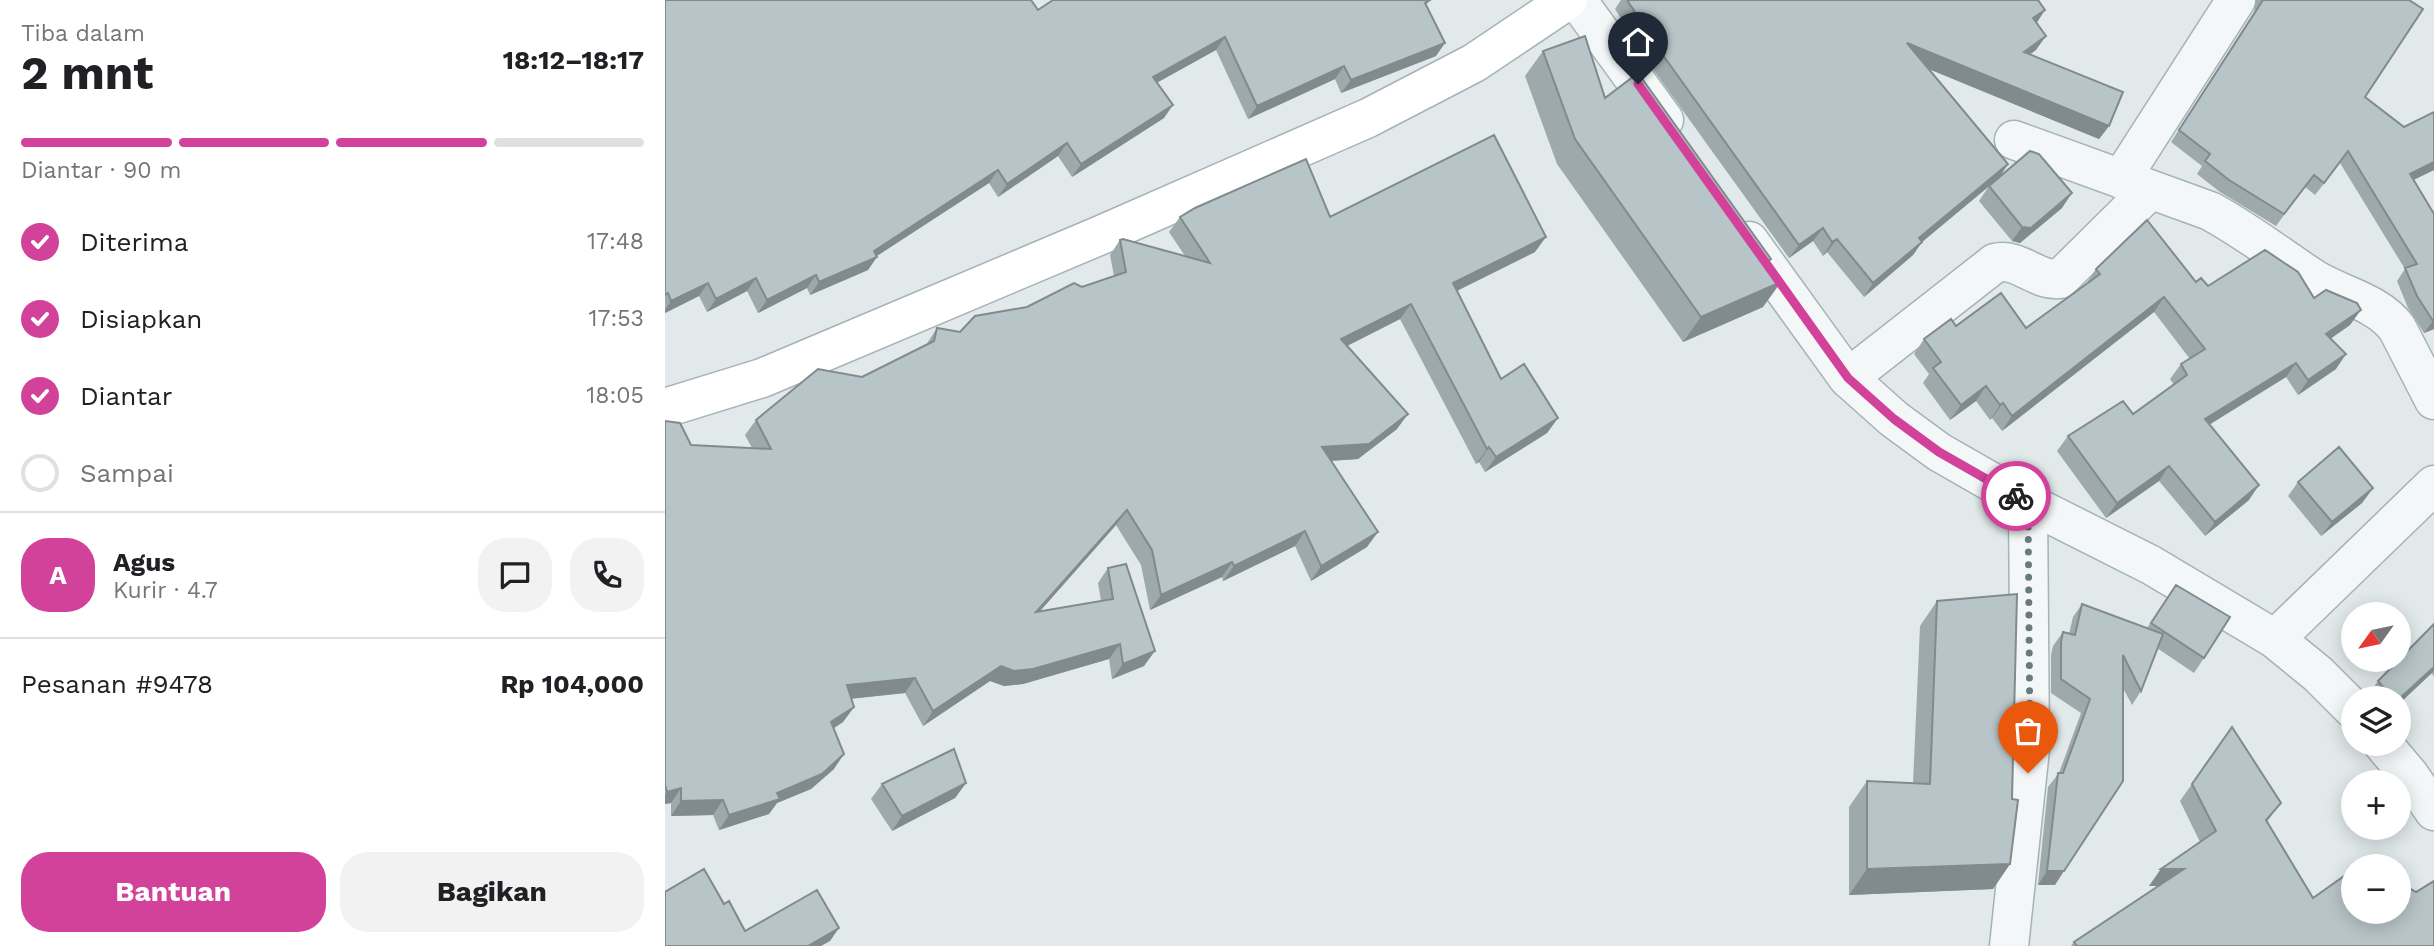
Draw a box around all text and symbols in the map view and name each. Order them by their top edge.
pin [1608,12.0,1668,84]
text: Tiba dalam [21,20,145,47]
icon: home [1619,23,1657,61]
text: 18:12–18:17 [503,45,644,75]
text: 2 mnt [21,46,153,100]
text: Diantar · 90 m [21,157,181,184]
icon: check [21,223,59,261]
text: Diterima [80,227,188,257]
text: 17:48 [587,228,644,255]
icon: check [21,300,59,338]
text: Disiapkan [80,304,202,334]
text: 17:53 [589,305,644,332]
icon: check [21,377,59,415]
text: Diantar [80,381,172,411]
text: 18:05 [586,382,644,409]
text: Sampai [80,458,174,488]
courier [1981,461,2051,531]
icon: bike [1997,477,2035,515]
button: chat [478,538,552,612]
button: phone [570,538,644,612]
text: Agus [113,547,175,577]
text: A [49,560,67,590]
text: Kurir · 4.7 [113,577,218,604]
north arrow [2341,602,2411,672]
map controls [2341,602,2411,924]
text: Pesanan #9478 [21,669,213,699]
text: Rp 104,000 [500,669,644,699]
button: layers [2341,686,2411,756]
pin [1998,701,2058,773]
icon: bag [2009,712,2047,750]
button: + [2341,770,2411,840]
button: Bantuan [21,852,326,932]
button: Bagikan [340,852,644,932]
button: − [2341,854,2411,924]

